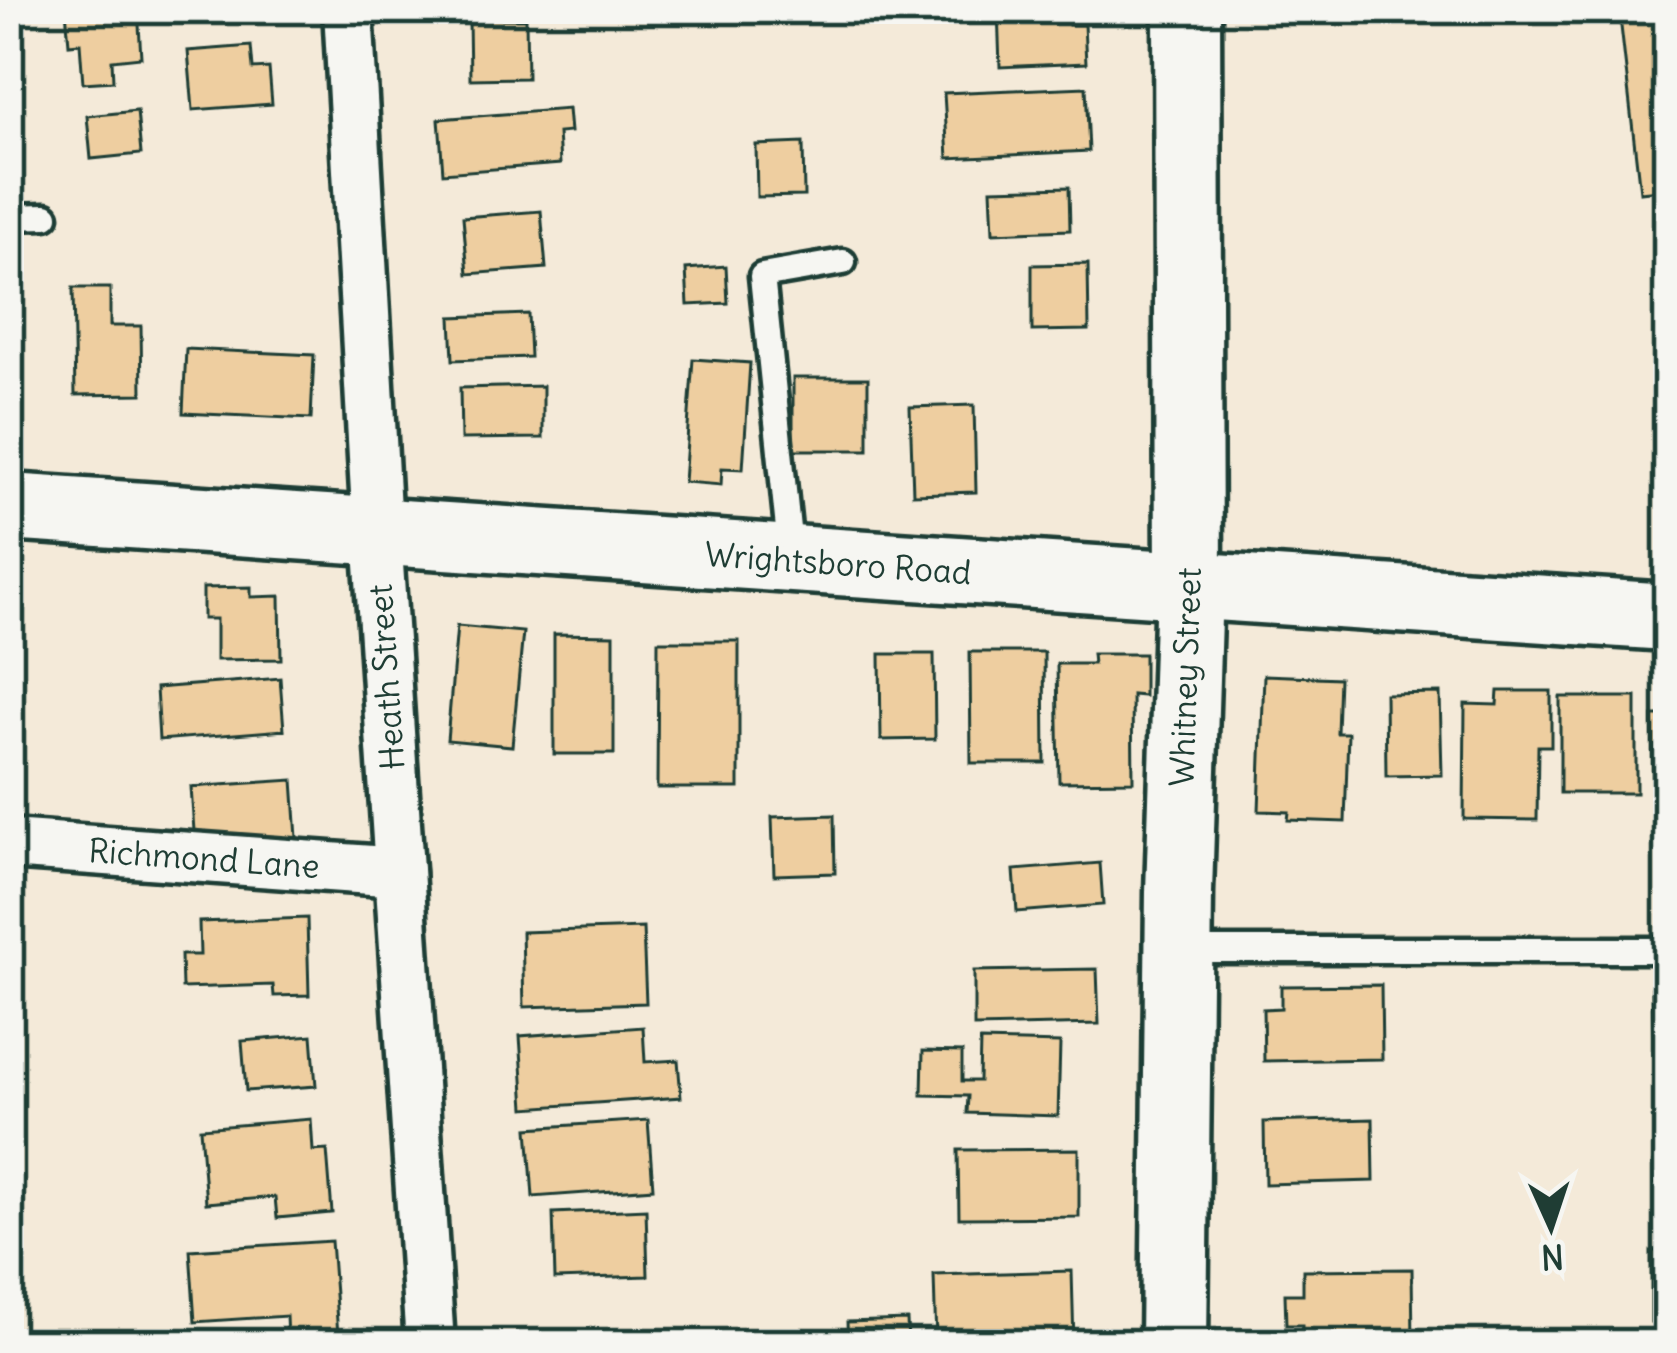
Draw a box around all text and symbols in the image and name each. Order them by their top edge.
street label: Wrightsboro Road [703,533,973,593]
street label: Whitney Street [1160,567,1210,787]
street label: Heath Street [359,583,413,771]
street label: Richmond Lane [87,829,321,887]
north arrow [1491,1167,1611,1287]
text: N [1540,1235,1565,1279]

